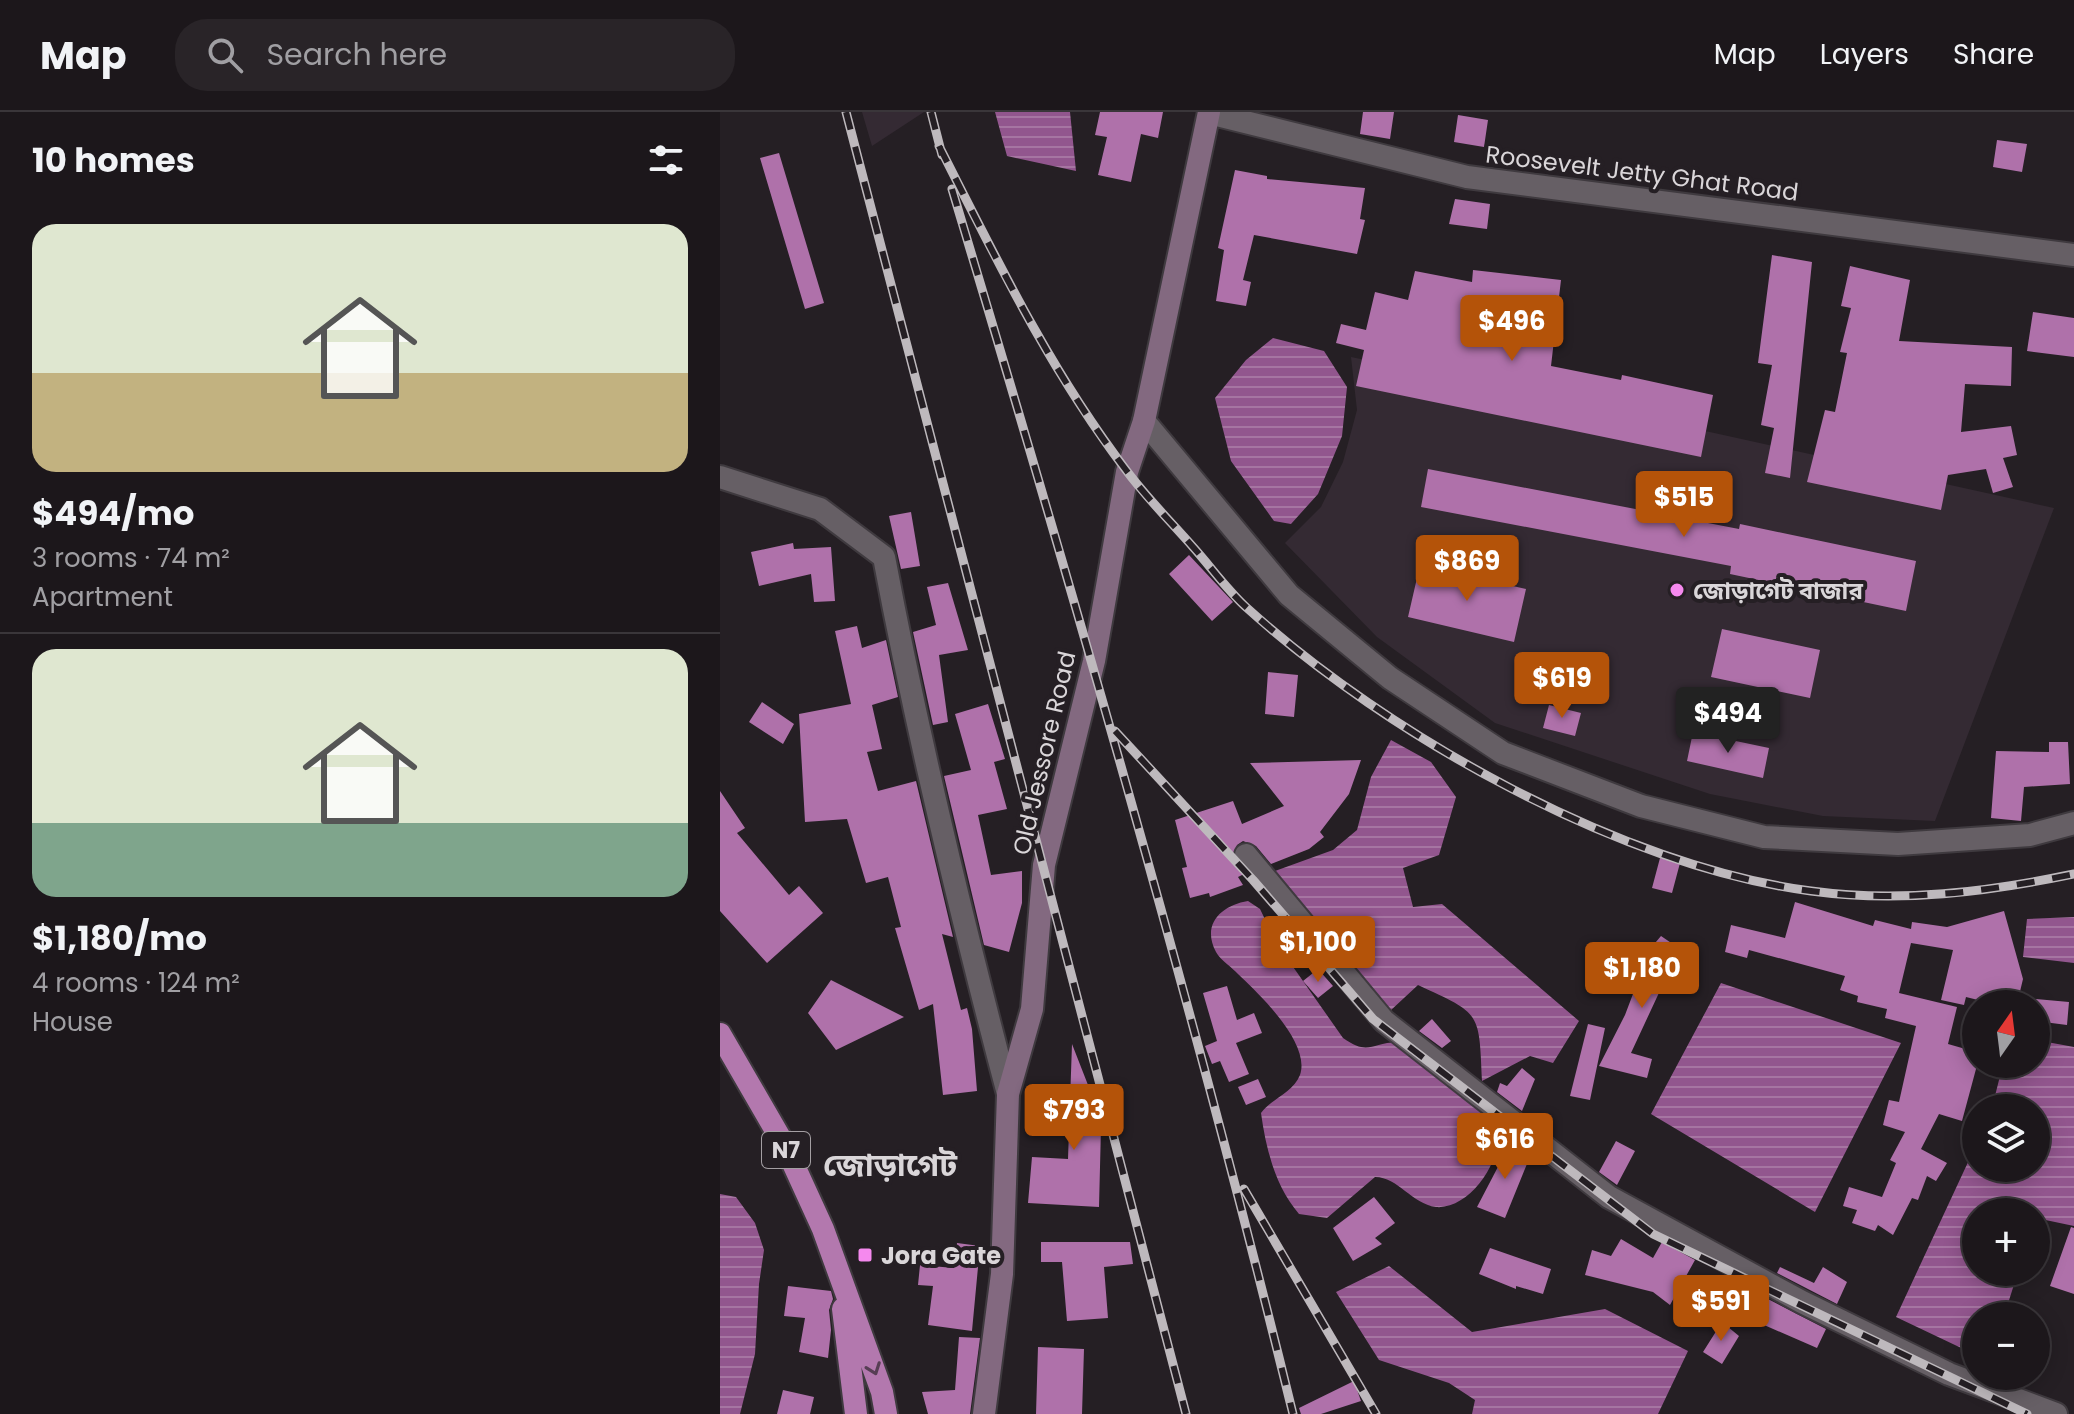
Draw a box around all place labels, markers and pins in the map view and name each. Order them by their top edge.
pin: $496 [1465,295,1559,363]
pin: $515 [1637,471,1731,539]
pin: $869 [1420,535,1514,603]
place label: জোড়াগেট বাজার [1693,574,1863,607]
marker: জোড়াগেট বাজার [1668,581,1686,599]
pin: $619 [1515,652,1609,720]
pin: $494 [1681,687,1775,755]
pin: $1,100 [1253,916,1383,984]
pin: $1,180 [1577,942,1707,1010]
pin: $793 [1027,1084,1121,1152]
pin: $616 [1458,1113,1552,1181]
place label: Jora Gate [881,1239,1001,1272]
marker: Jora Gate [856,1246,874,1264]
pin: $591 [1674,1275,1768,1343]

